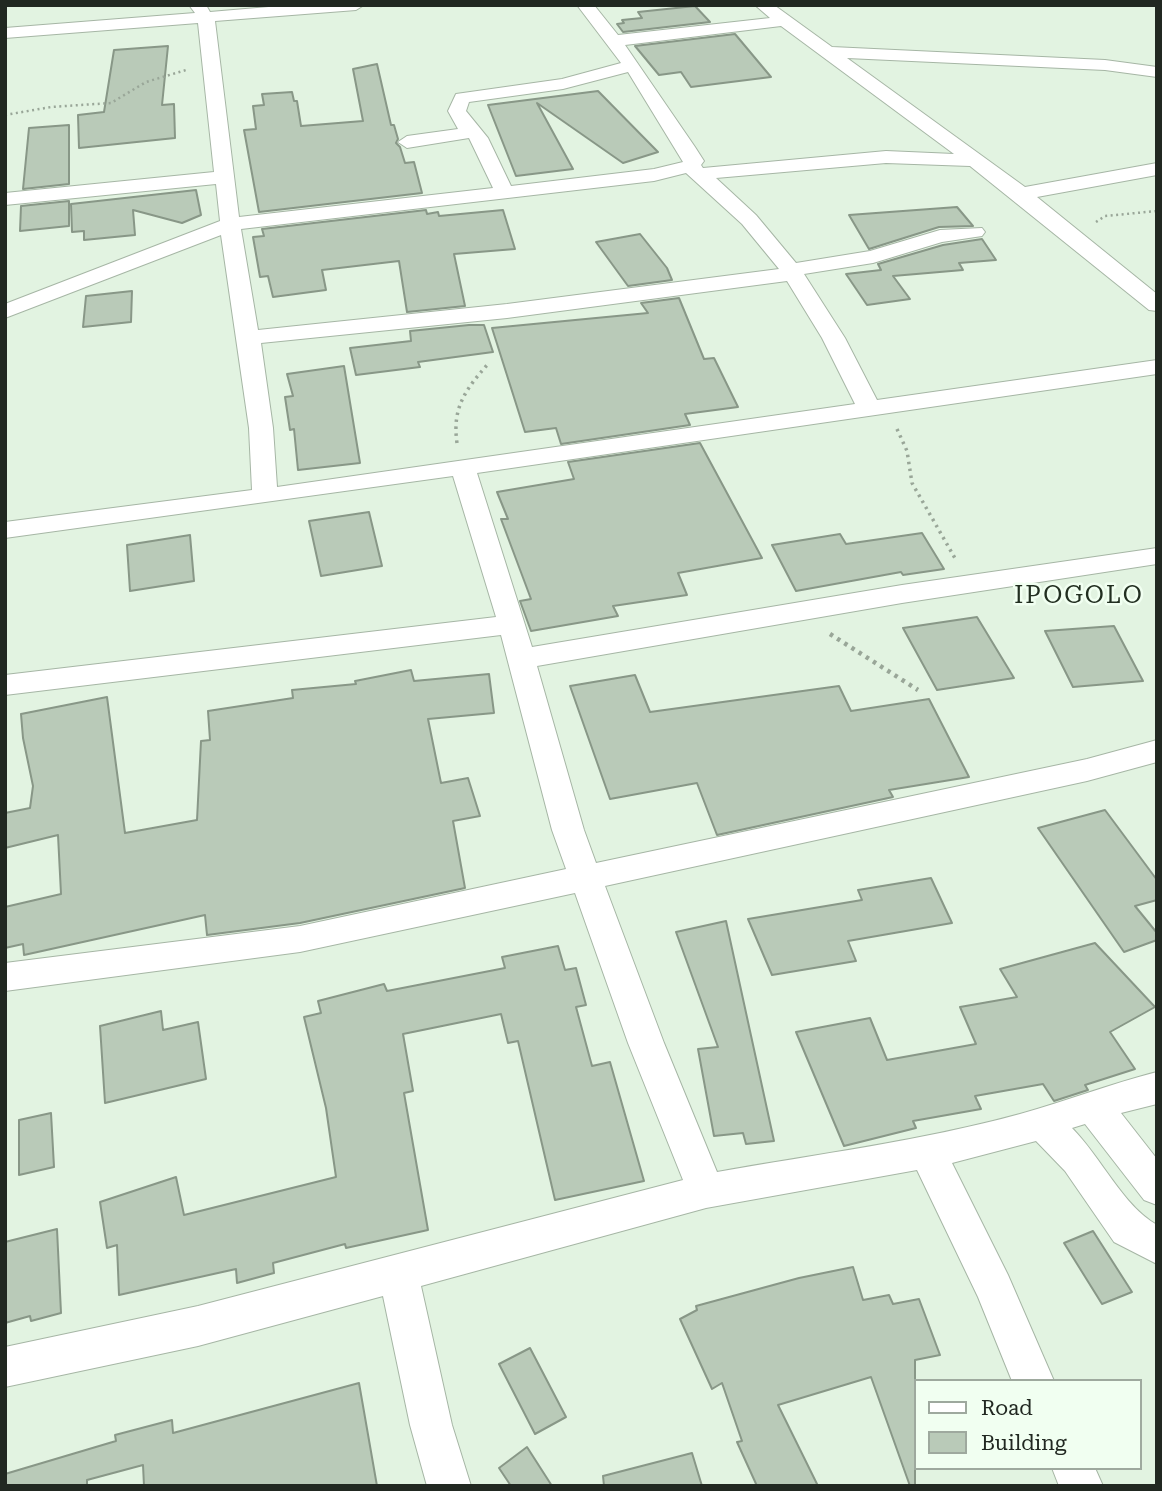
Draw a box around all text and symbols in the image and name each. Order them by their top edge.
district label: IPOGOLO [1015,582,1143,610]
legend [914,1379,1141,1470]
text: Road [981,1396,1033,1420]
text: Building [981,1431,1067,1455]

